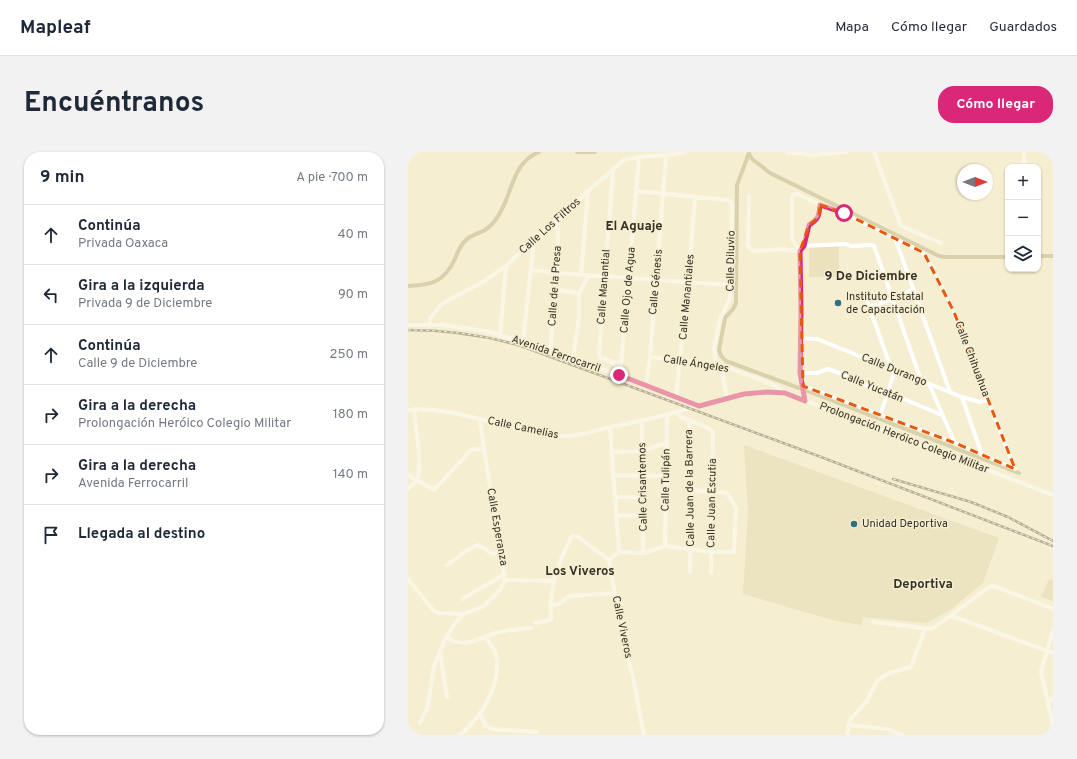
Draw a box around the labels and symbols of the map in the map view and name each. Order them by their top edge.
north arrow [957,164,993,200]
street label: Calle Los Filtros [516,195,584,257]
route start [835,204,853,222]
district label: El Aguaje [605,219,663,235]
street label: Calle Diluvio [723,230,739,292]
street label: Calle de la Presa [545,245,565,327]
street label: Calle Ojo de Agua [617,246,639,334]
street label: Calle Manantial [594,249,614,325]
street label: Calle Génesis [646,249,666,315]
street label: Calle Manantiales [676,253,698,341]
district label: 9 De Diciembre [825,269,917,285]
place label: Instituto Estatal de Capacitación [846,290,925,317]
marker: Instituto Estatal de Capacitación [833,298,843,308]
street label: Calle Chihuahua [951,319,993,399]
street label: Avenida Ferrocarril [510,332,602,376]
street label: Calle Durango [859,350,929,390]
street label: Calle Ángeles [662,351,730,376]
route end [610,366,628,384]
street label: Calle Yucatán [839,368,905,406]
street label: Prolongación Heróico Colegio Militar [817,399,991,477]
street label: Calle Camelias [486,414,560,442]
street label: Calle Juan de la Barrera [682,429,698,547]
street label: Calle Crisantemos [635,442,651,532]
street label: Calle Tulipán [658,448,674,512]
street label: Calle Juan Escutia [704,458,720,548]
street label: Calle Esperanza [483,487,511,567]
place label: Unidad Deportiva [862,517,948,531]
marker: Unidad Deportiva [849,519,859,529]
district label: Los Viveros [545,564,615,580]
district label: Deportiva [893,577,953,593]
street label: Calle Viveros [609,594,635,660]

